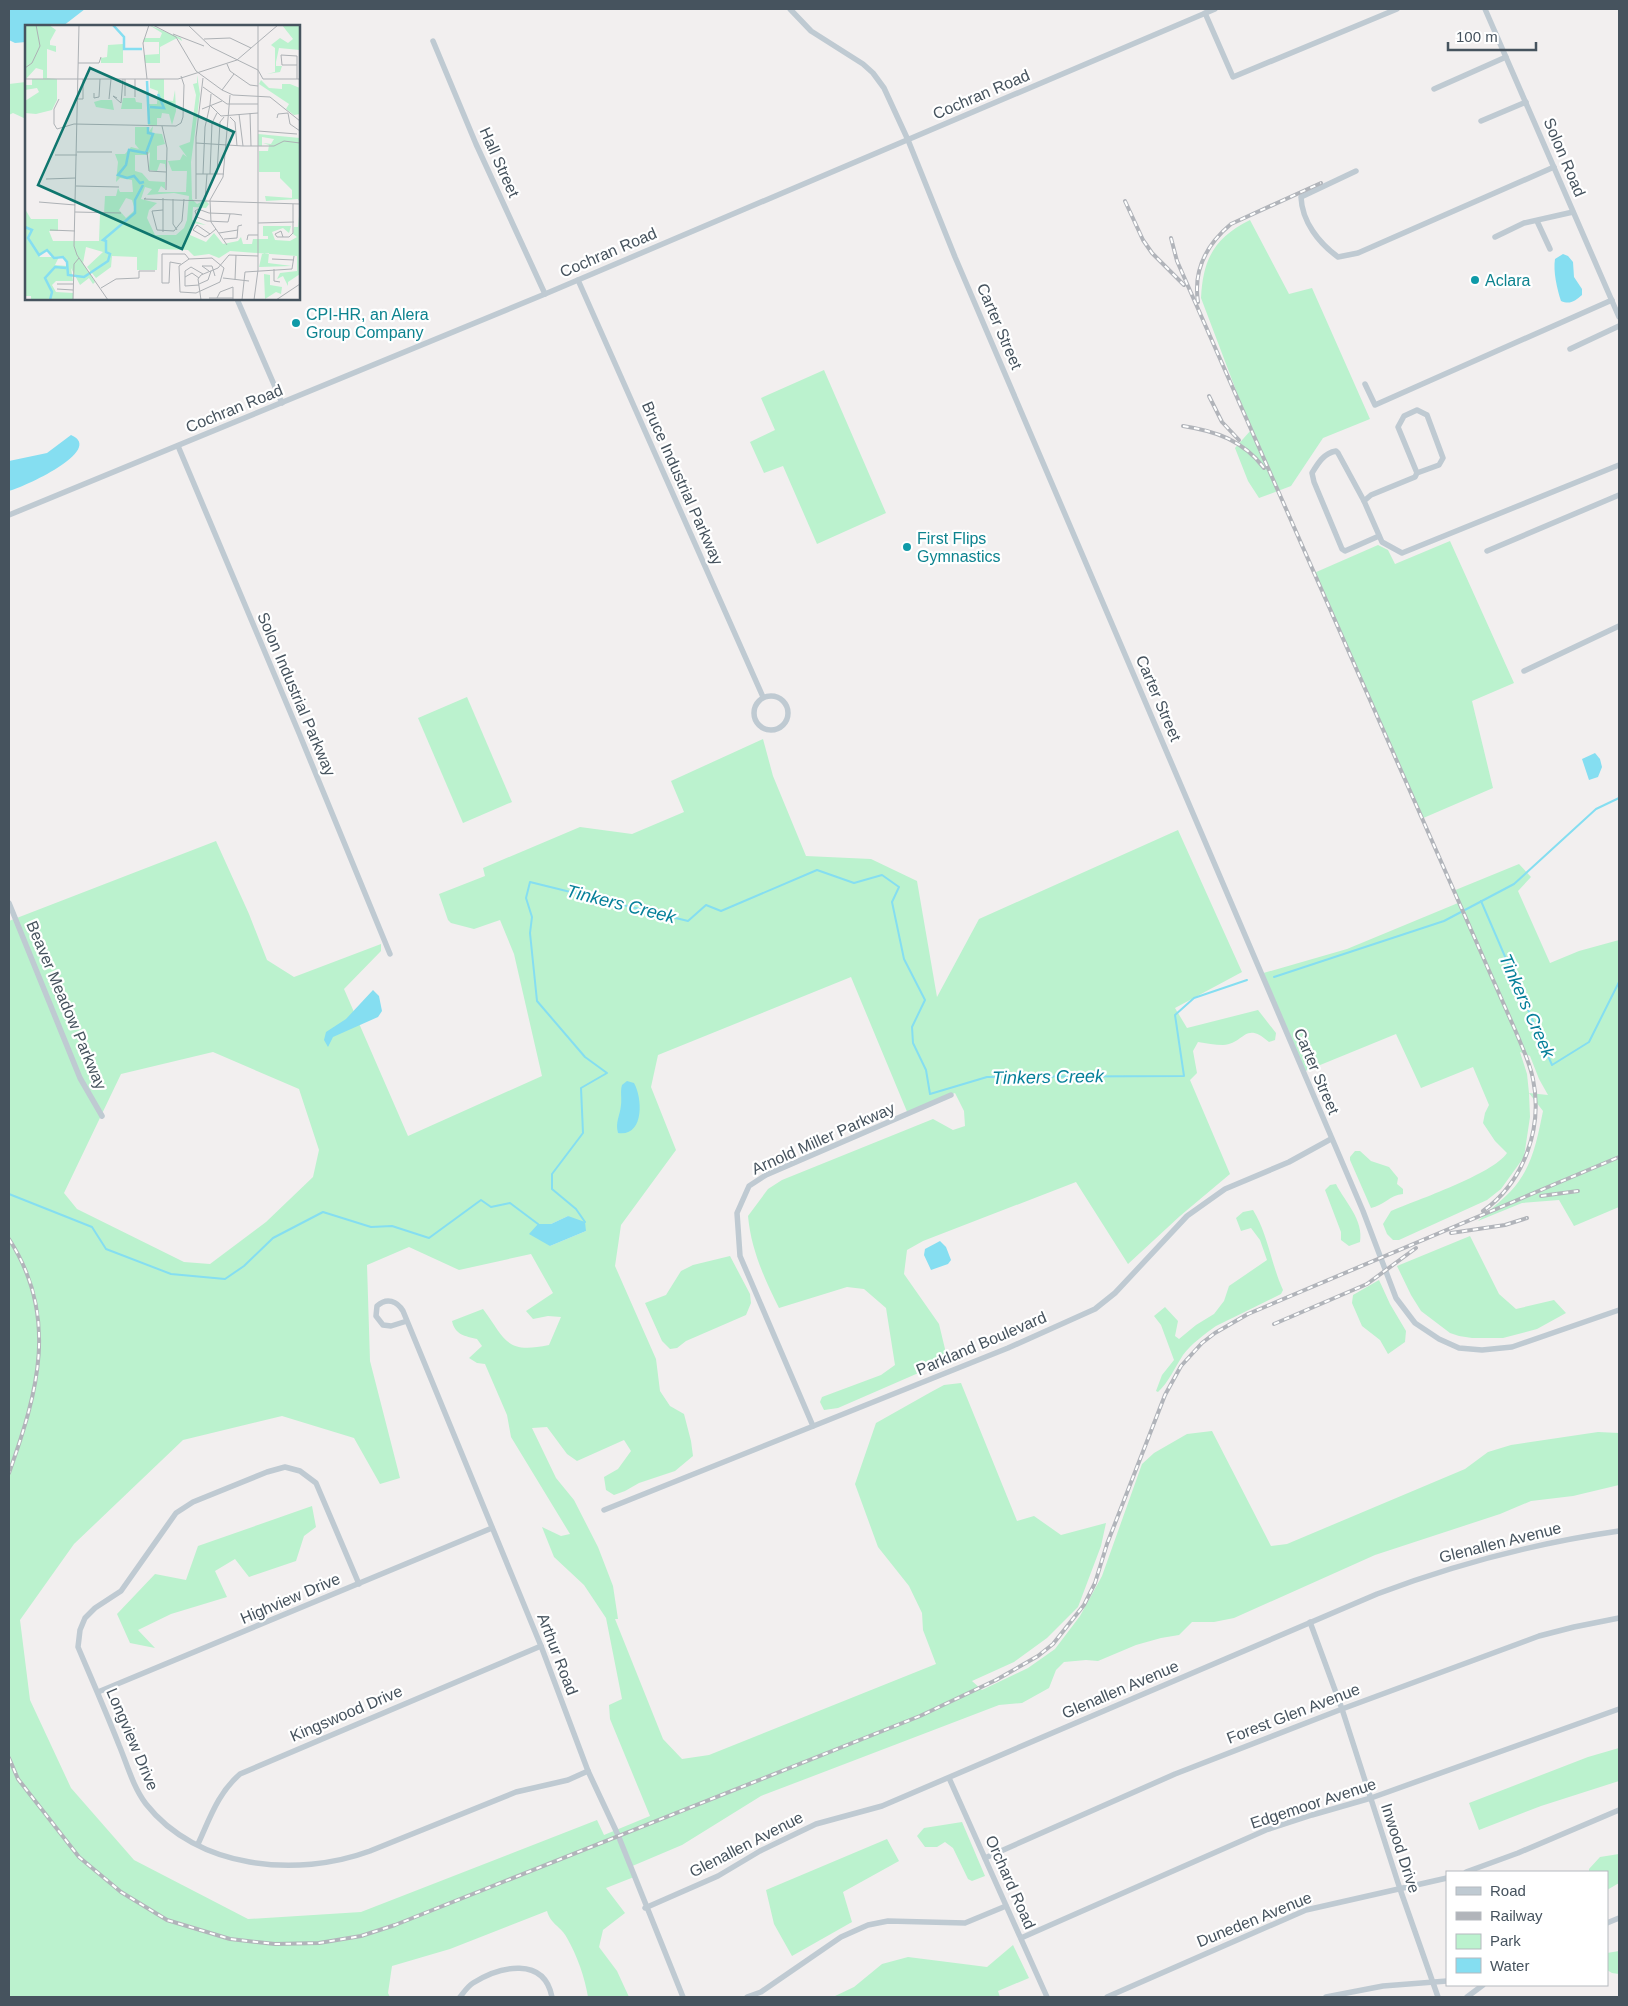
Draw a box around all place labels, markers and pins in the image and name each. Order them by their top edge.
place label: Aclara [1485,272,1530,289]
marker: Aclara [1469,274,1481,286]
place label: CPI-HR, an Alera Group Company [306,306,429,341]
marker: CPI-HR, an Alera Group Company [290,317,302,329]
place label: First Flips Gymnastics [917,530,1001,565]
marker: First Flips Gymnastics [901,541,913,553]

